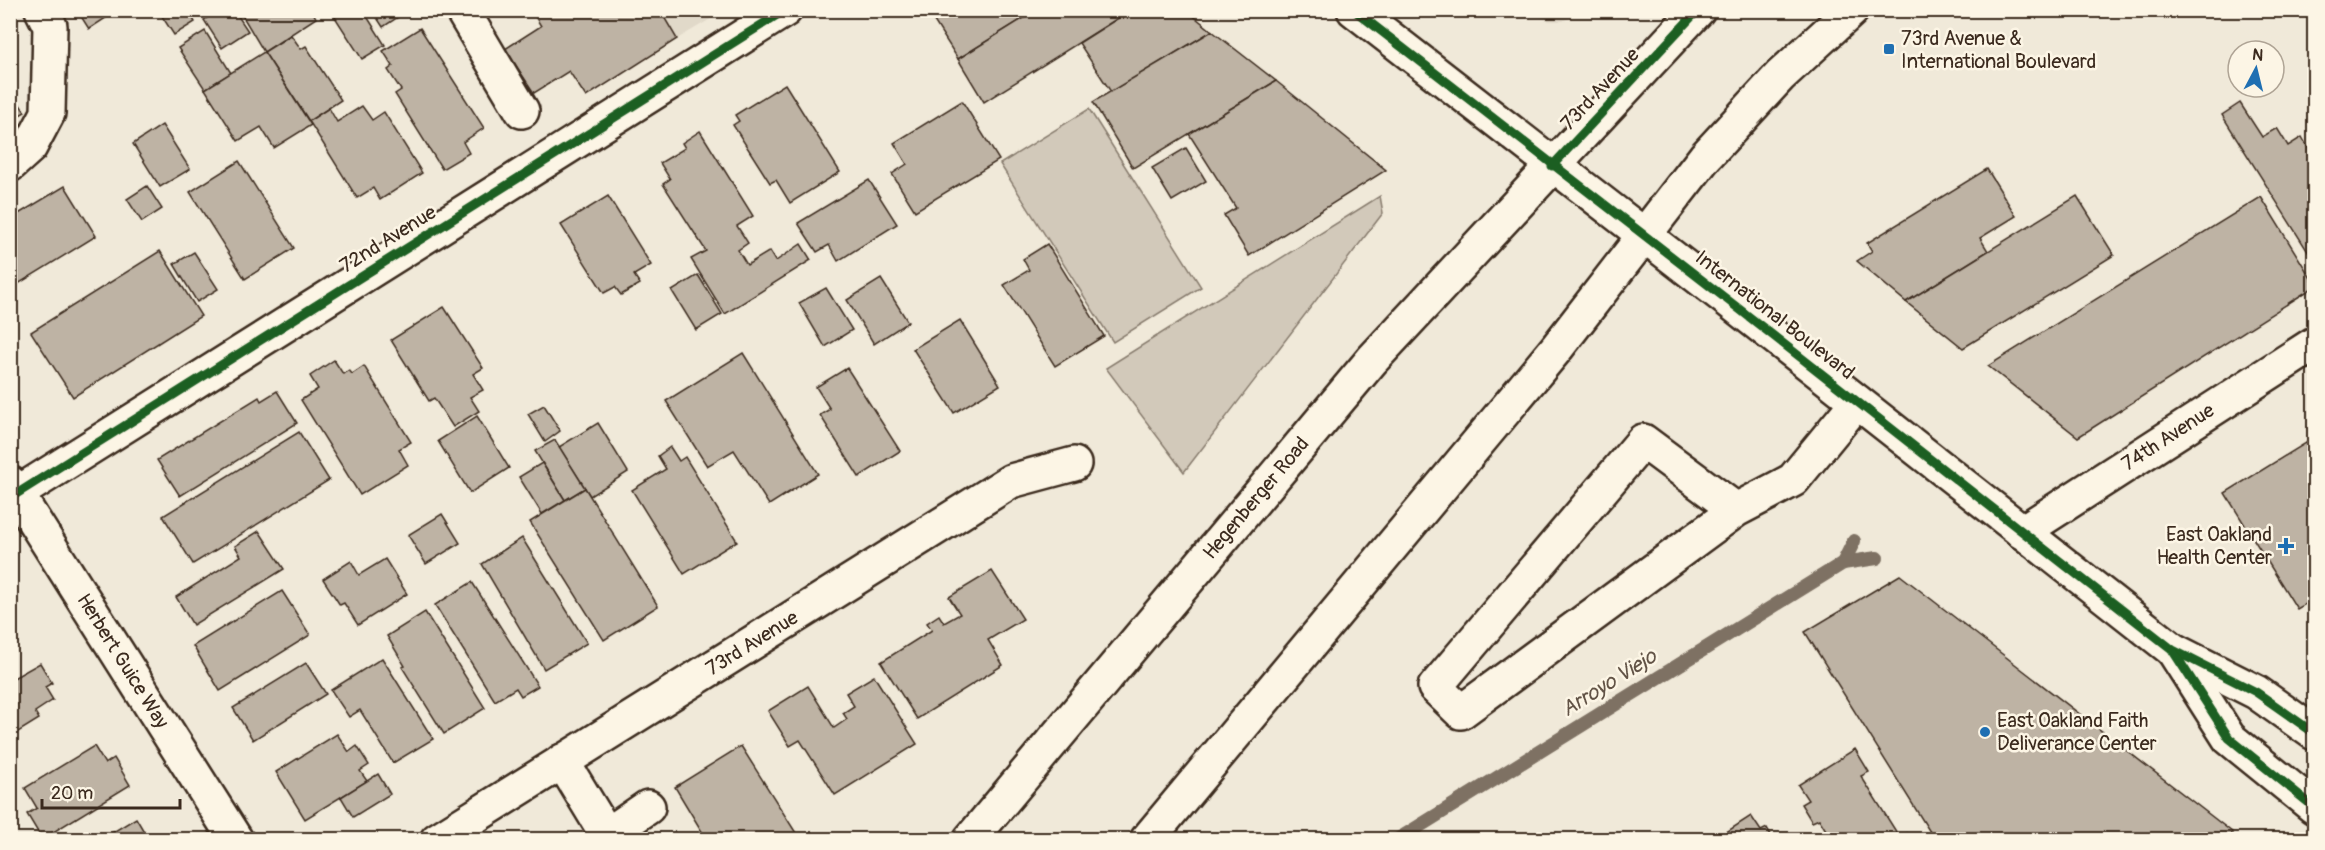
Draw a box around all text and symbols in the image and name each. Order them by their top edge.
place label: 73rd Avenue & International Boulevard [1901,26,2096,74]
north arrow [2226,39,2286,99]
street label: 73rd Avenue [1555,42,1645,136]
marker: 73rd Avenue & International Boulevard [1882,42,1896,56]
text: N [2251,45,2264,66]
street label: 72nd Avenue [335,200,441,278]
street label: International Boulevard [1690,245,1860,385]
street label: 74th Avenue [2117,398,2219,476]
street label: Hegenberger Road [1198,432,1314,564]
place label: East Oakland Health Center [2156,522,2272,570]
marker: East Oakland Health Center [2277,537,2295,555]
street label: Herbert Guice Way [72,589,175,733]
street label: 73rd Avenue [701,605,803,681]
water label: Arroyo Viejo [1556,642,1663,723]
place label: East Oakland Faith Deliverance Center [1997,708,2157,756]
marker: East Oakland Faith Deliverance Center [1978,725,1992,739]
scale bar [42,772,180,810]
text: 20 m [51,782,93,805]

